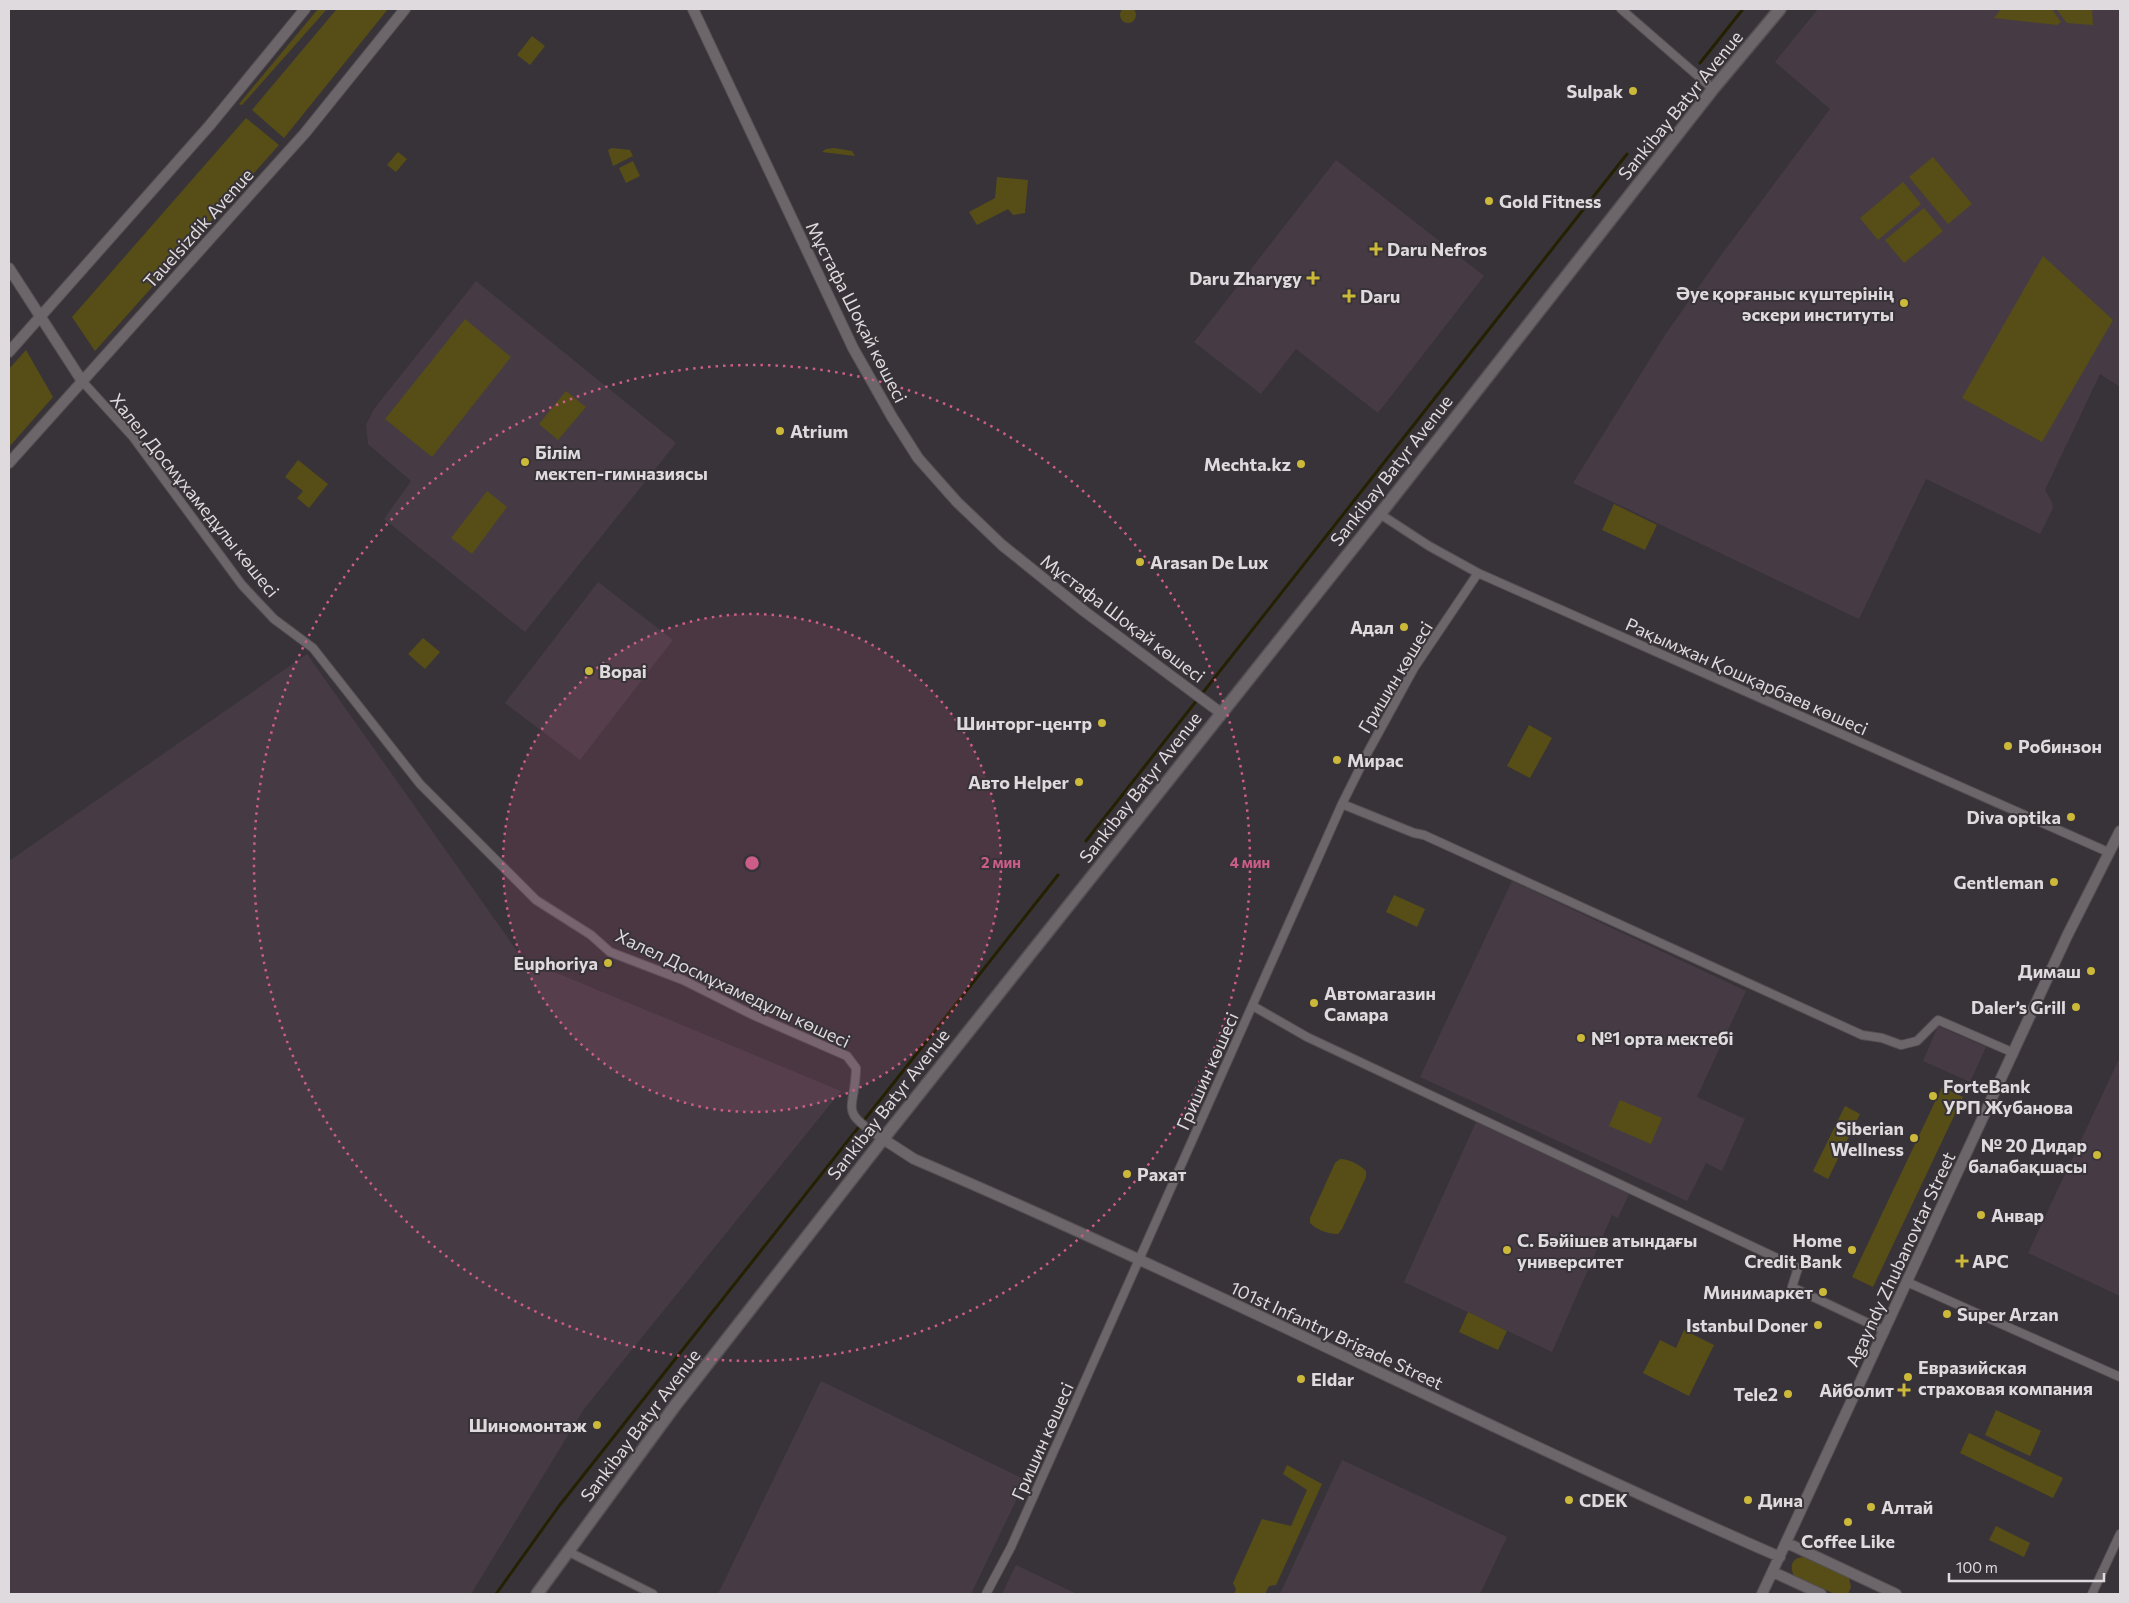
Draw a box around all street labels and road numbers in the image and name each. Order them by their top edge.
street label: Sankibay Batyr Avenue [1613,26,1747,184]
street label: Tauelsizdik Avenue [138,164,258,292]
street label: Мұстафа Шоқай көшесі [802,218,912,406]
street label: Халел Досмұхамедұлы көшесі [106,389,284,601]
street label: Sankibay Batyr Avenue [1325,390,1457,550]
street label: Мұстафа Шоқай көшесі [1037,549,1209,687]
street label: Рақымжан Қошқарбаев көшесі [1622,612,1872,740]
street label: Гришин көшесі [1353,617,1437,737]
street label: Sankibay Batyr Avenue [1074,707,1206,867]
street label: Халел Досмұхамедұлы көшесі [612,924,854,1052]
street label: Гришин көшесі [1171,1009,1243,1133]
street label: Sankibay Batyr Avenue [822,1024,954,1184]
street label: Agayndy Zhubanovtar Street [1840,1148,1960,1370]
street label: 101st Infantry Brigade Street [1227,1276,1447,1394]
street label: Sankibay Batyr Avenue [575,1344,705,1506]
street label: Гришин көшесі [1006,1379,1078,1503]

